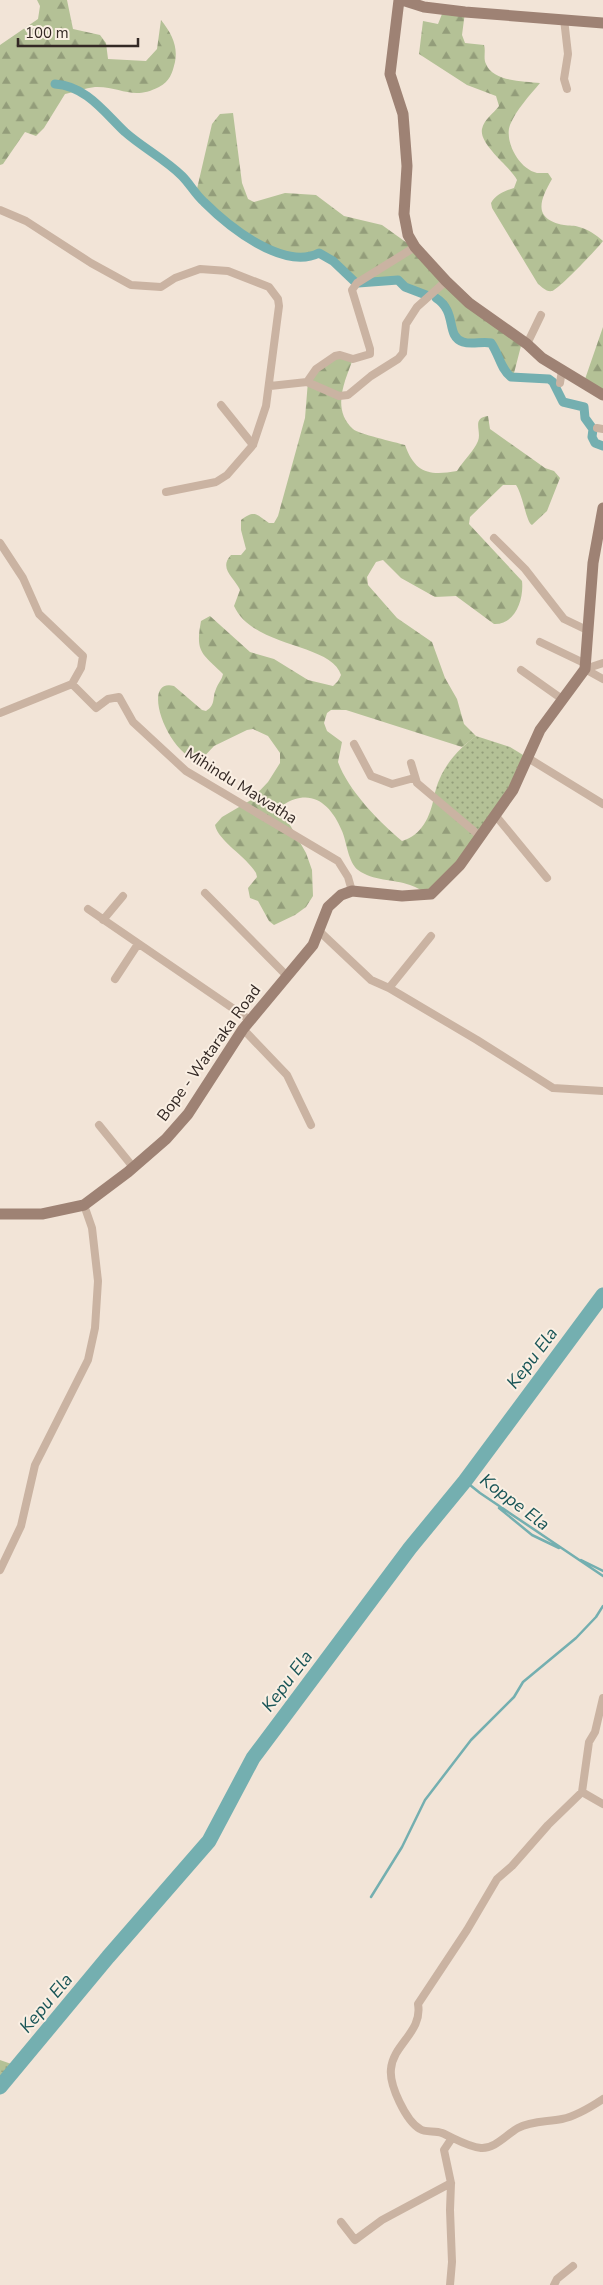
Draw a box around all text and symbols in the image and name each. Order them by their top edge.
scale bar [18,15,138,47]
text: 100 m [25,23,69,43]
street label: Mihindu Mawatha [181,743,301,829]
street label: Bope - Wataraka Road [152,980,266,1126]
water label: Kepu Ela [501,1322,563,1394]
water label: Koppe Ela [475,1468,555,1536]
water label: Kepu Ela [256,1645,318,1717]
water label: Kepu Ela [14,1968,78,2038]

